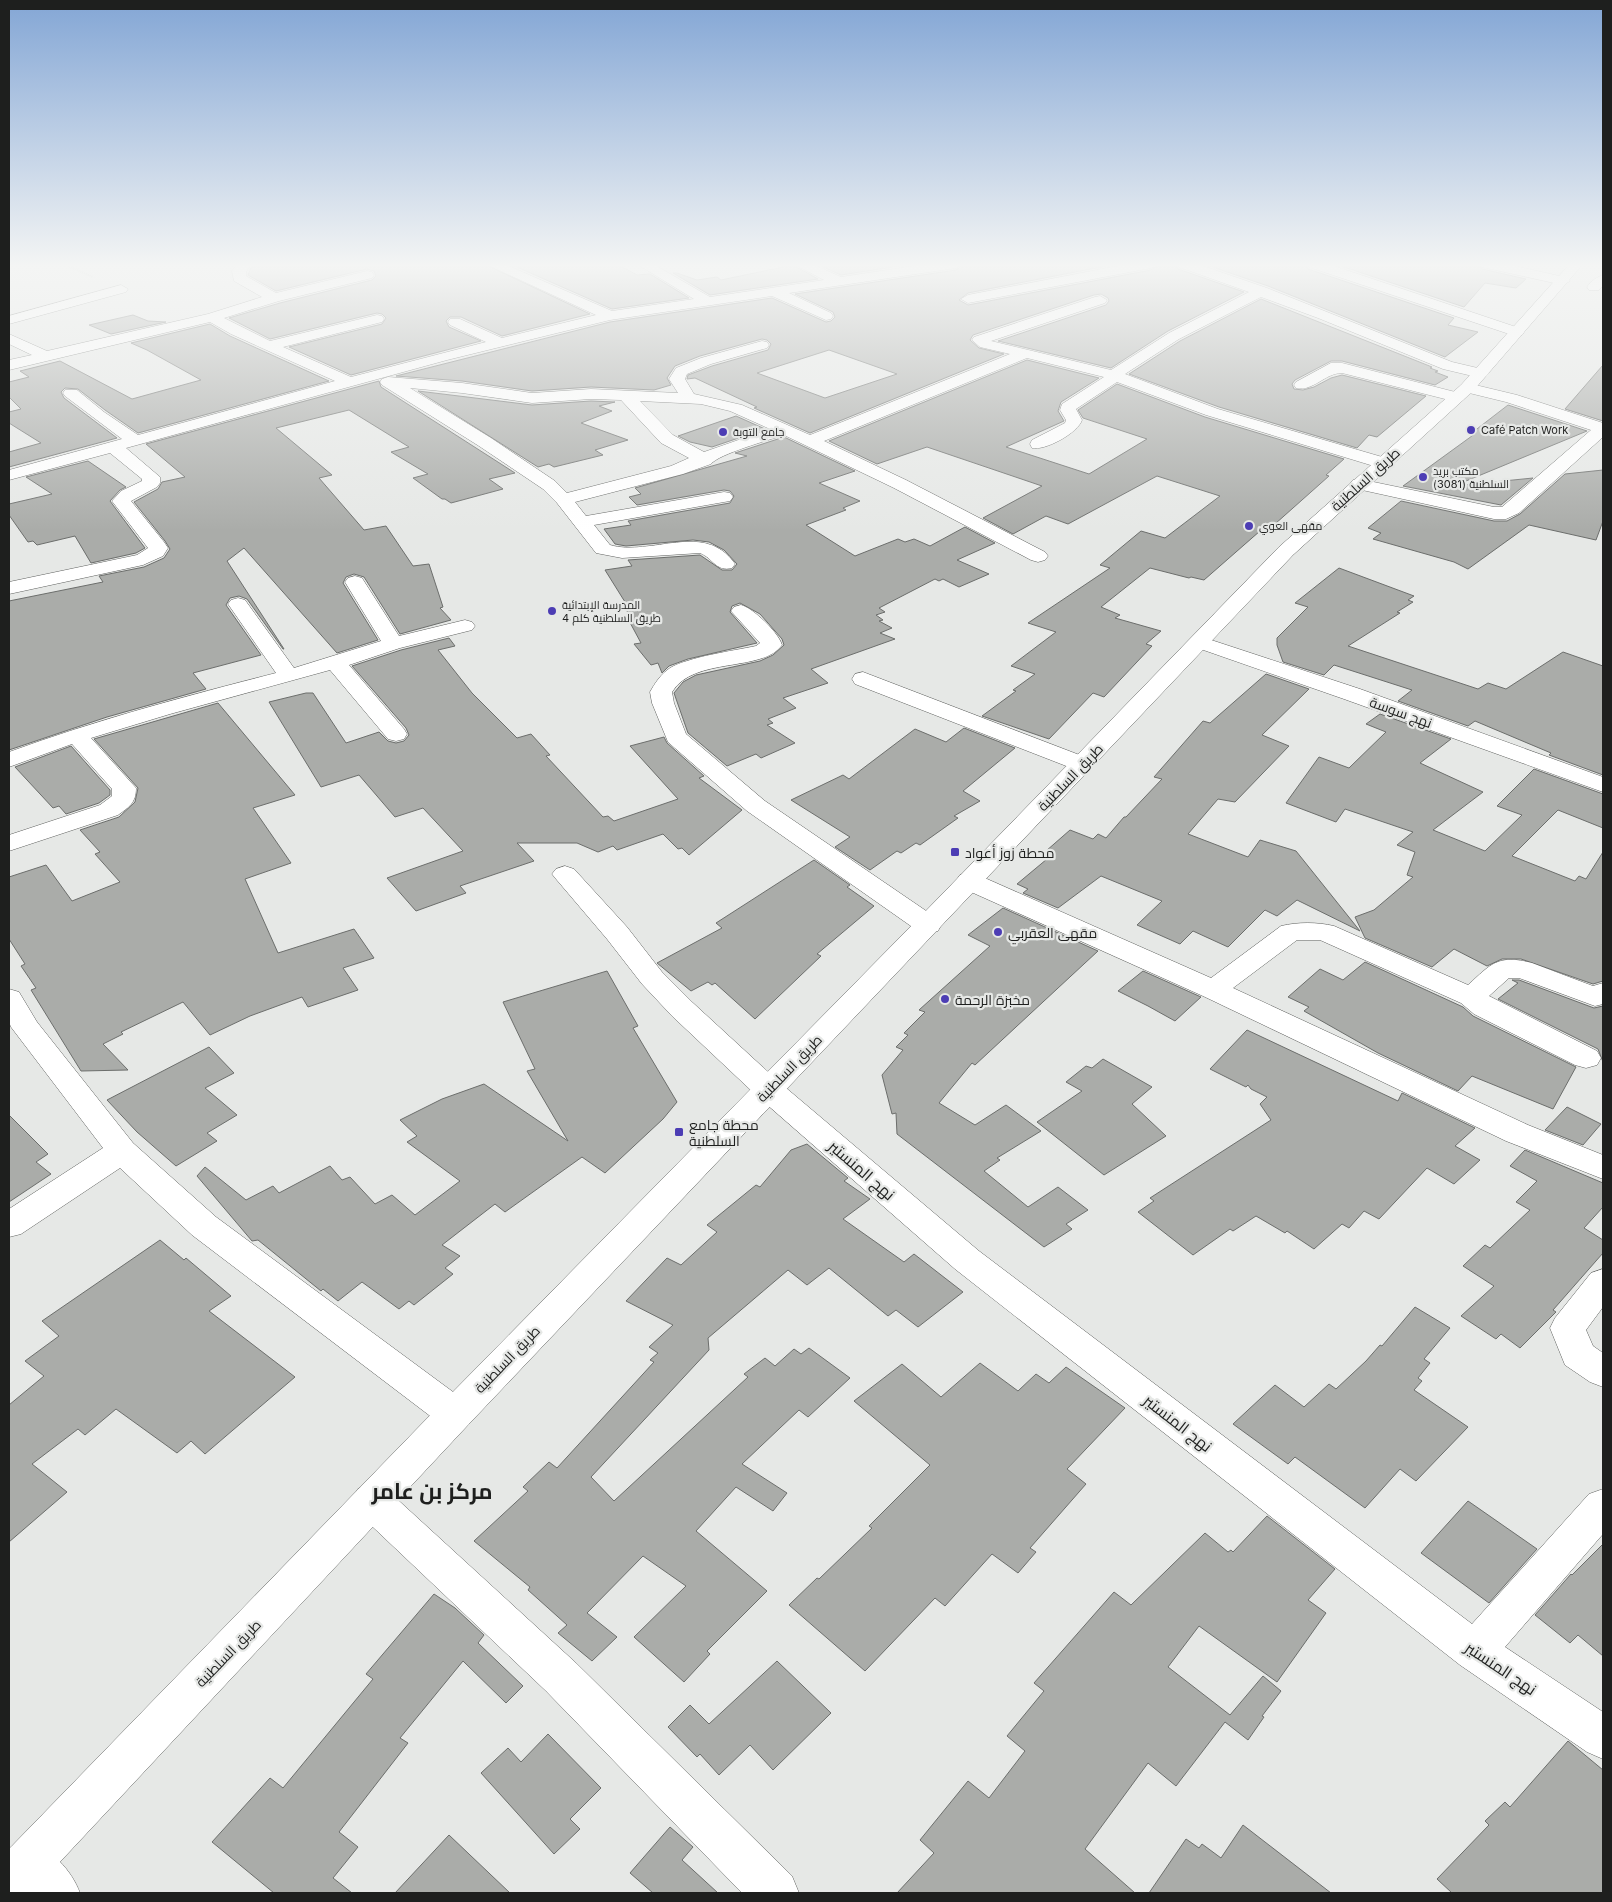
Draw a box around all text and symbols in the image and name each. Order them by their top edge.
place label: Café Patch Work [1481,423,1568,437]
marker: Café Patch Work [1465,424,1477,436]
place label: جامع التوبة [733,425,784,440]
marker: جامع التوبة [717,426,729,438]
street label: طريق السلطنية [1327,444,1404,515]
place label: مكتب بريد السلطنية (3081) [1433,464,1509,491]
marker: مكتب بريد السلطنية (3081) [1417,471,1429,483]
place label: مقهى العوي [1259,519,1322,535]
marker: مقهى العوي [1243,520,1255,532]
place label: المدرسة الإبتدائية طريق السلطنية كلم 4 [562,598,661,626]
marker: المدرسة الإبتدائية طريق السلطنية كلم 4 [546,605,558,617]
street label: نهج سوسة [1367,693,1434,732]
street label: طريق السلطنية [1034,740,1107,815]
place label: محطة زوز أعواد [965,844,1055,861]
marker: محطة زوز أعواد [949,846,961,858]
place label: مقهى العقربي [1008,924,1097,945]
marker: مقهى العقربي [992,926,1004,938]
place label: مخبزة الرحمة [955,991,1030,1008]
marker: مخبزة الرحمة [939,993,951,1005]
street label: طريق السلطنية [753,1031,826,1106]
place label: محطة جامع السلطنية [689,1116,759,1149]
marker: محطة جامع السلطنية [673,1126,685,1138]
street label: نهج المنستير [823,1135,899,1206]
street label: طريق السلطنية [471,1322,544,1397]
street label: نهج المنستير [1138,1389,1216,1458]
district label: مركز بن عامر [370,1478,493,1505]
street label: طريق السلطنية [192,1616,265,1691]
street label: نهج المنستير [1460,1636,1540,1701]

